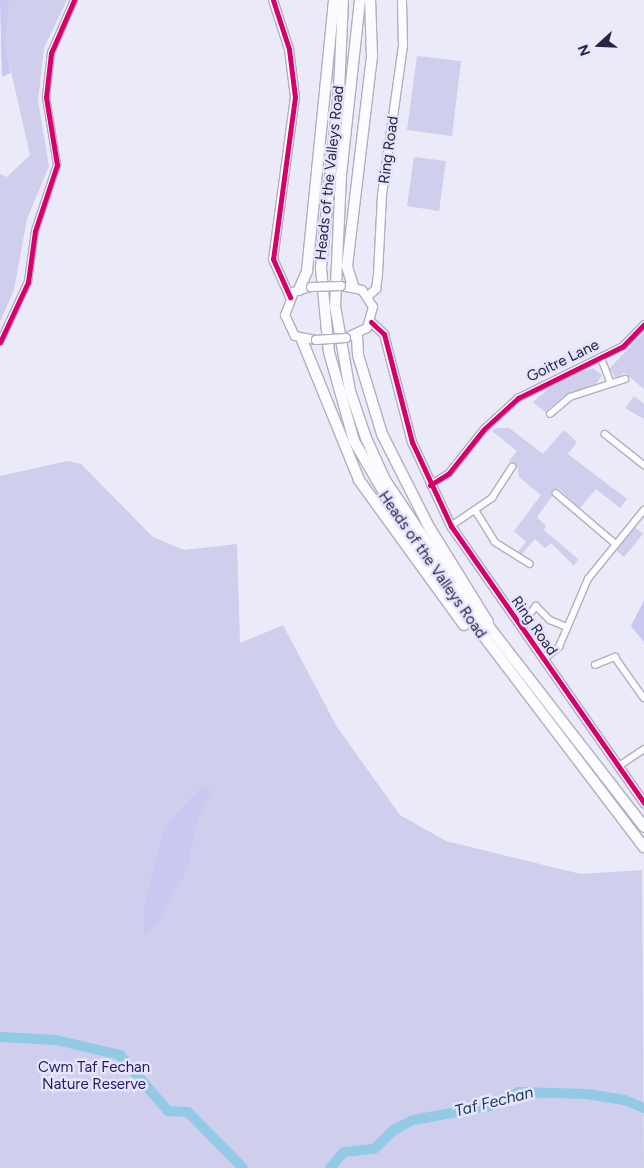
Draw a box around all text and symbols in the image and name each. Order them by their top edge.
north arrow [574,20,624,70]
text: N [575,42,594,58]
street label: Heads of the Valleys Road [312,85,348,261]
street label: Ring Road [375,115,403,185]
street label: Goitre Lane [524,336,602,386]
street label: Heads of the Valleys Road [374,488,490,642]
street label: Ring Road [507,593,561,659]
park label: Cwm Taf Fechan Nature Reserve [38,1058,150,1093]
water label: Taf Fechan [453,1083,535,1121]

